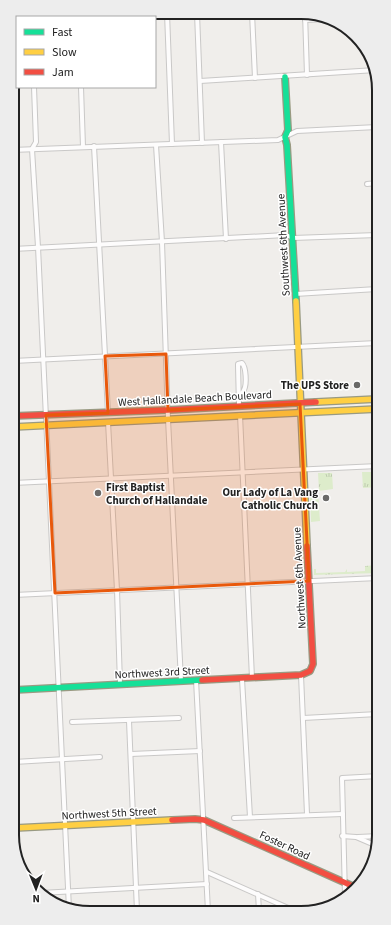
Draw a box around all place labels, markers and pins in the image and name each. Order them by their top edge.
place label: The UPS Store [281,378,349,393]
marker: The UPS Store [352,380,362,390]
place label: First Baptist Church of Hallandale [106,480,208,508]
place label: Our Lady of La Vang Catholic Church [223,485,318,513]
marker: First Baptist Church of Hallandale [93,488,103,498]
marker: Our Lady of La Vang Catholic Church [321,493,331,503]

